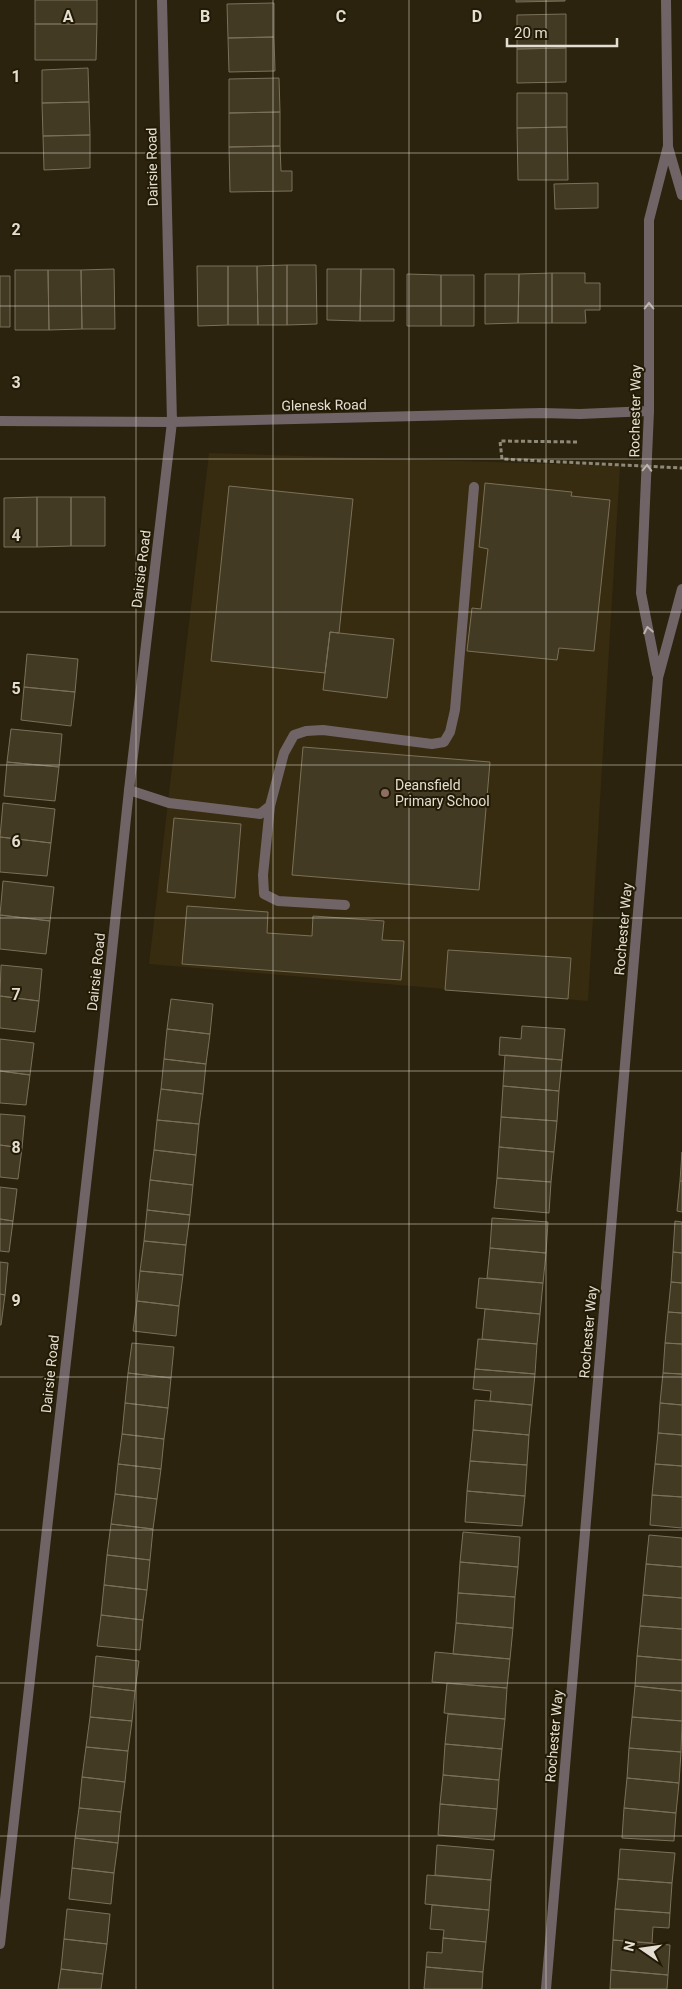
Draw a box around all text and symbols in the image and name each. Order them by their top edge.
text: A [63,7,74,26]
text: B [200,7,210,26]
text: C [336,7,346,26]
text: D [472,7,482,26]
scale bar [507,15,617,47]
text: 20 m [514,24,548,42]
text: 1 [11,67,21,86]
street label: Dairsie Road [143,128,161,206]
text: 2 [11,220,21,239]
one-way arrow [644,302,654,310]
street label: Rochester Way [626,364,644,458]
text: 3 [11,373,21,392]
street label: Glenesk Road [281,396,367,414]
one-way arrow [642,464,653,472]
text: 4 [11,526,21,545]
street label: Dairsie Road [128,529,154,609]
one-way arrow [644,626,654,635]
text: 5 [11,679,21,698]
place label: Deansfield Primary School [395,777,490,809]
marker: Deansfield Primary School [379,787,391,799]
text: 6 [11,832,21,851]
street label: Rochester Way [611,882,635,976]
street label: Dairsie Road [84,932,108,1012]
text: 7 [11,985,21,1004]
text: 8 [11,1138,21,1157]
street label: Rochester Way [576,1285,600,1379]
text: 9 [11,1291,21,1310]
street label: Dairsie Road [38,1334,62,1414]
street label: Rochester Way [542,1689,566,1783]
north arrow [617,1924,667,1974]
text: N [620,1939,638,1953]

